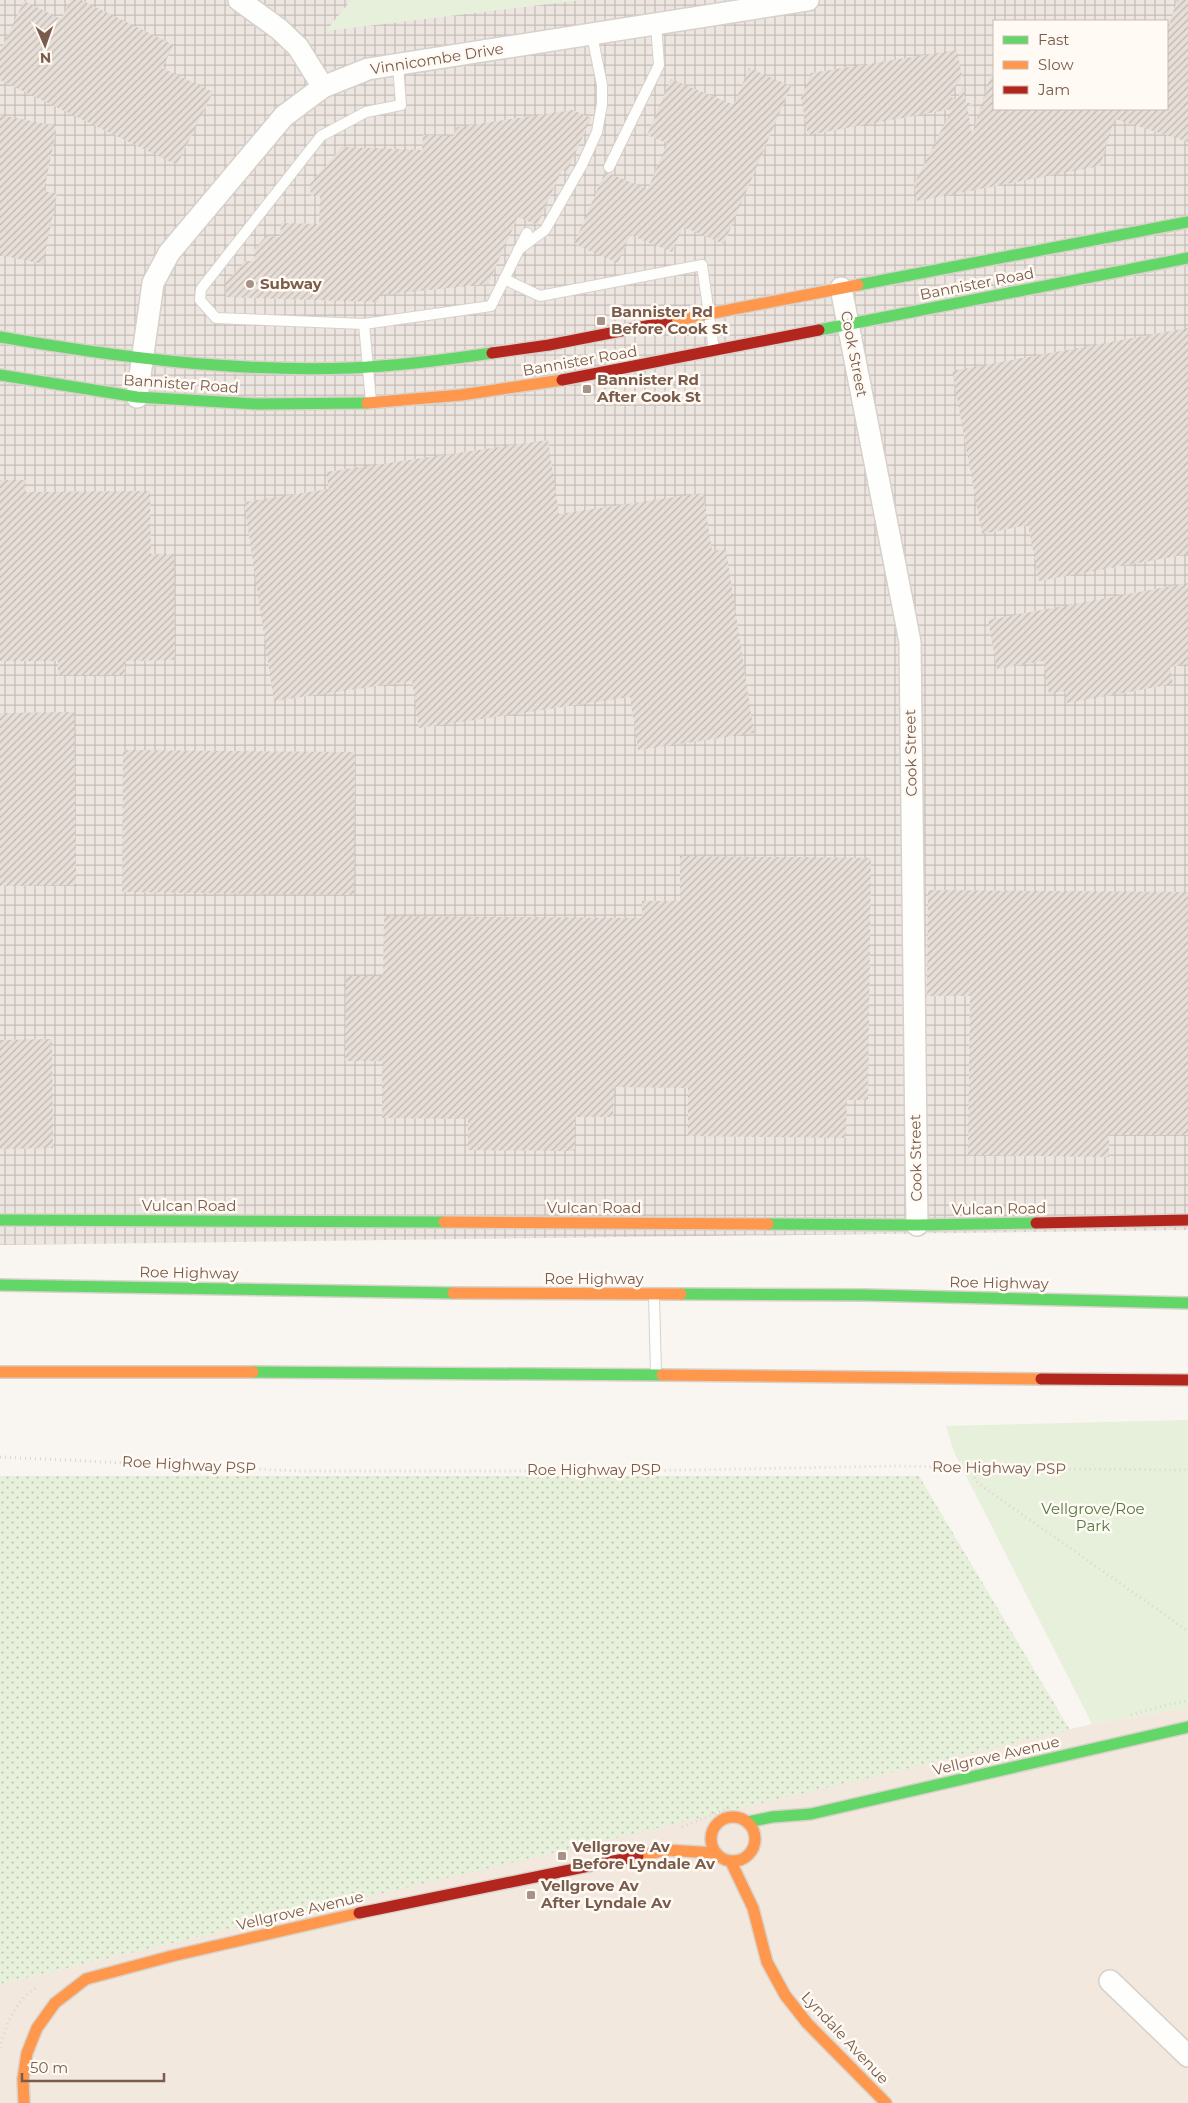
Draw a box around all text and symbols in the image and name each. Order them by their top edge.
north arrow [20,20,70,70]
legend [993,20,1168,110]
text: Fast [1038,30,1069,49]
street label: Vinnicombe Drive [369,39,505,78]
text: N [39,49,51,67]
text: Slow [1038,55,1074,74]
text: Jam [1037,80,1070,99]
street label: Bannister Road [918,263,1036,304]
place label: Subway [260,274,323,293]
marker: Subway [244,278,256,290]
place label: Bannister Rd Before Cook St [611,302,728,338]
street label: Cook Street [837,309,872,399]
marker: Bannister Rd Before Cook St [595,315,607,327]
street label: Bannister Road [521,341,639,380]
street label: Bannister Road [123,370,239,397]
place label: Bannister Rd After Cook St [596,370,702,406]
marker: Bannister Rd After Cook St [581,383,593,395]
street label: Cook Street [900,709,921,797]
street label: Cook Street [905,1114,926,1202]
street label: Vulcan Road [142,1196,236,1215]
street label: Vulcan Road [547,1198,641,1217]
street label: Vulcan Road [951,1198,1047,1219]
street label: Roe Highway [139,1262,240,1283]
street label: Roe Highway [544,1269,645,1288]
street label: Roe Highway [949,1272,1050,1293]
street label: Roe Highway PSP [122,1452,256,1477]
street label: Roe Highway PSP [932,1457,1066,1478]
street label: Roe Highway PSP [527,1460,661,1479]
park label: Vellgrove/Roe Park [1041,1499,1145,1535]
street label: Vellgrove Avenue [931,1732,1061,1779]
place label: Vellgrove Av Before Lyndale Av [571,1837,716,1873]
marker: Vellgrove Av Before Lyndale Av [556,1850,568,1862]
place label: Vellgrove Av After Lyndale Av [540,1876,672,1912]
street label: Vellgrove Avenue [235,1887,365,1934]
marker: Vellgrove Av After Lyndale Av [525,1889,537,1901]
street label: Lyndale Avenue [798,1987,893,2088]
scale bar [22,2050,165,2082]
text: 50 m [30,2058,68,2077]

